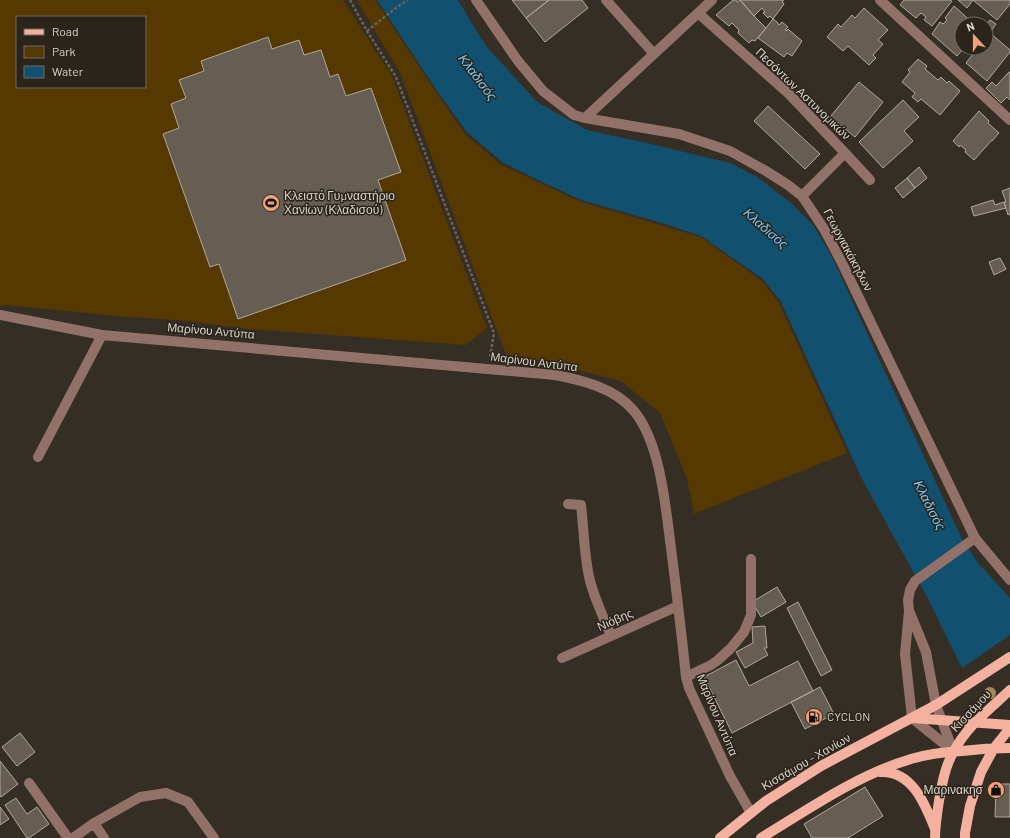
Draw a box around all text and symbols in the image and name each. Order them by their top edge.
legend [16,16,146,88]
north arrow [954,16,994,56]
text: N [964,19,976,34]
text: Road [52,24,79,38]
text: Park [52,44,76,58]
street label: Πεσόντων Αστυνομικών [753,44,854,142]
water label: Κλαδισός [455,51,501,104]
text: Water [52,64,84,78]
place label: Κλειστό Γυμναστήριο Χανίων (Κλαδισού) [284,188,395,216]
sports icon: Κλειστό Γυμναστήριο Χανίων (Κλαδισού) [261,193,281,213]
water label: Κλαδισός [740,204,792,252]
street label: Γεωργιακάκηδων [820,206,876,294]
street label: Μαρίνου Αντύπα [167,319,256,342]
street label: Μαρίνου Αντύπα [490,349,579,374]
water label: Κλαδισός [911,477,950,533]
street label: Νιόβης [595,605,635,634]
street label: Μαρίνου Αντύπα [693,671,742,758]
street label: Κισσάμου [947,686,993,734]
fuel station icon: CYCLON [804,707,824,727]
place label: CYCLON [827,709,870,723]
street label: Κισσάμου - Χανίων [758,730,853,792]
shop icon: Μαρινακησ [986,780,1006,800]
place label: Μαρινακησ [924,782,984,797]

